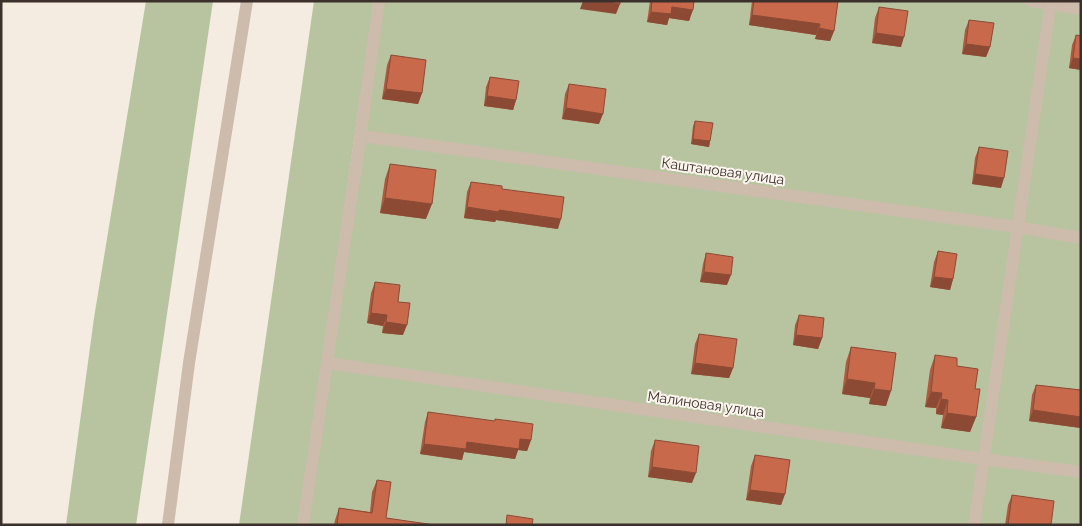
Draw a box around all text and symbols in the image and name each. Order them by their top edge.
street label: Каштановая улица [661,154,785,188]
street label: Малиновая улица [647,388,765,420]

